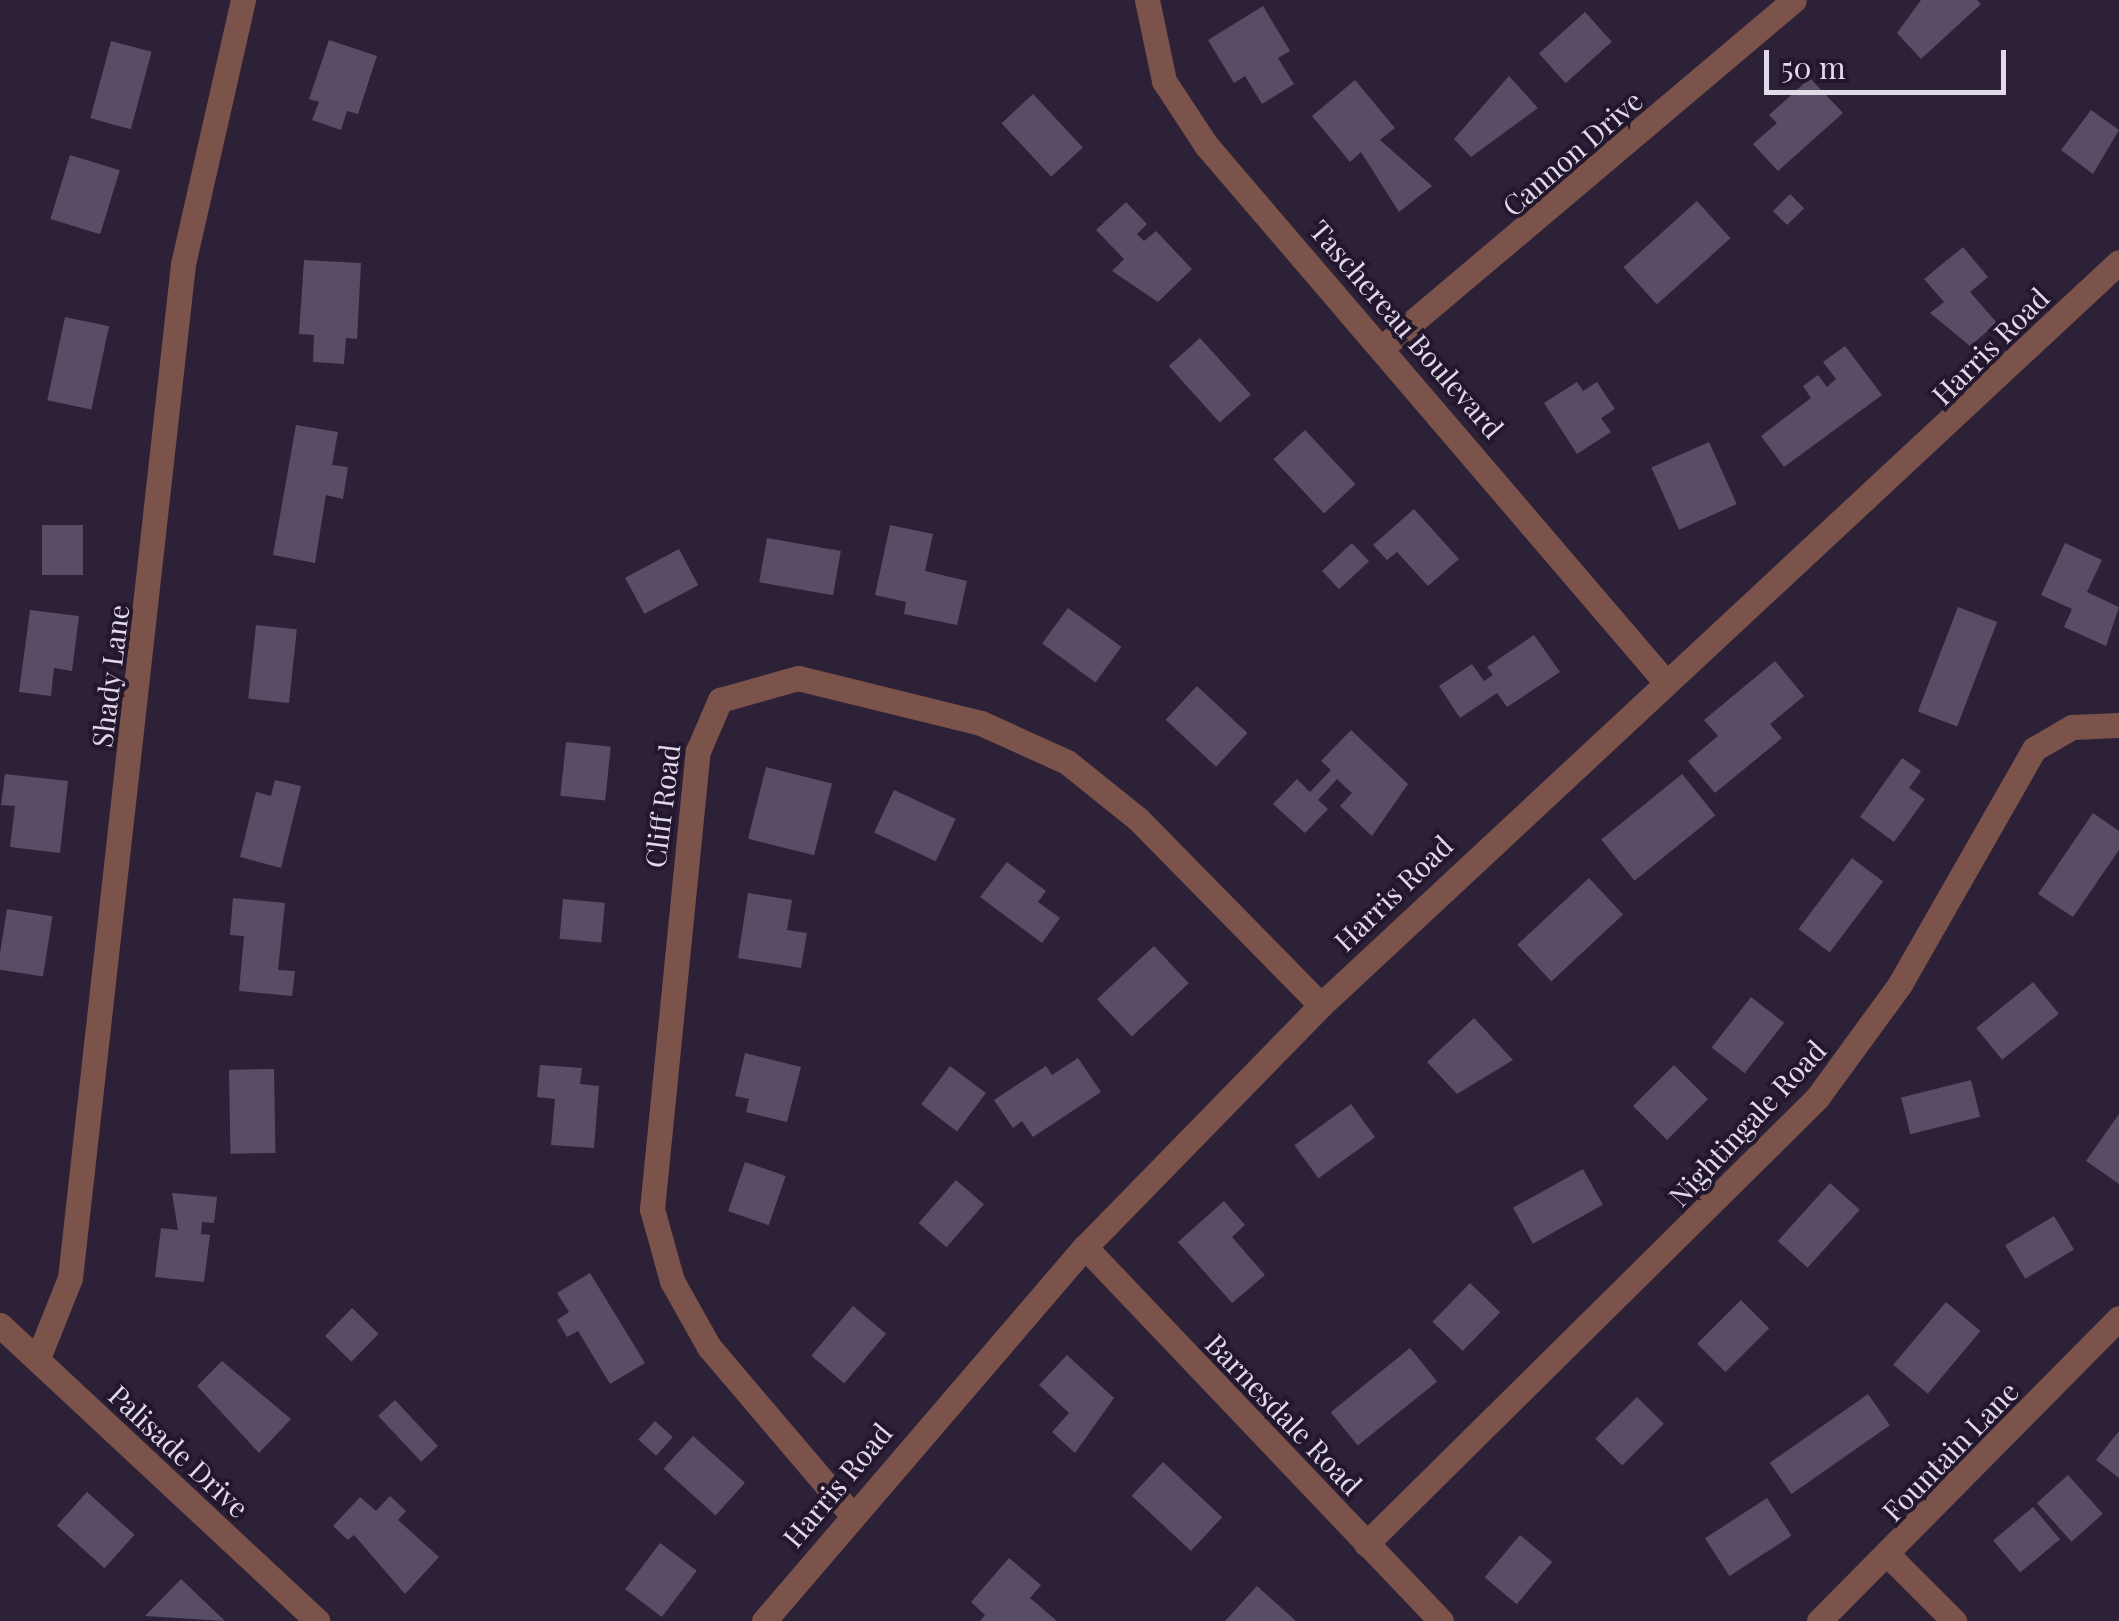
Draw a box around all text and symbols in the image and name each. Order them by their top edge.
scale bar [1769,30,2012,92]
text: 50 m [1781,47,1846,87]
street label: Cannon Drive [1495,83,1649,223]
street label: Taschereau Boulevard [1303,213,1511,445]
street label: Harris Road [1925,281,2055,411]
street label: Shady Lane [85,602,135,750]
street label: Cliff Road [638,742,686,870]
street label: Harris Road [1327,828,1459,958]
street label: Nightingale Road [1662,1033,1832,1213]
street label: Barnesdale Road [1199,1327,1369,1501]
street label: Fountain Lane [1875,1374,2025,1528]
street label: Palisade Drive [102,1378,256,1524]
street label: Harris Road [775,1416,899,1554]

